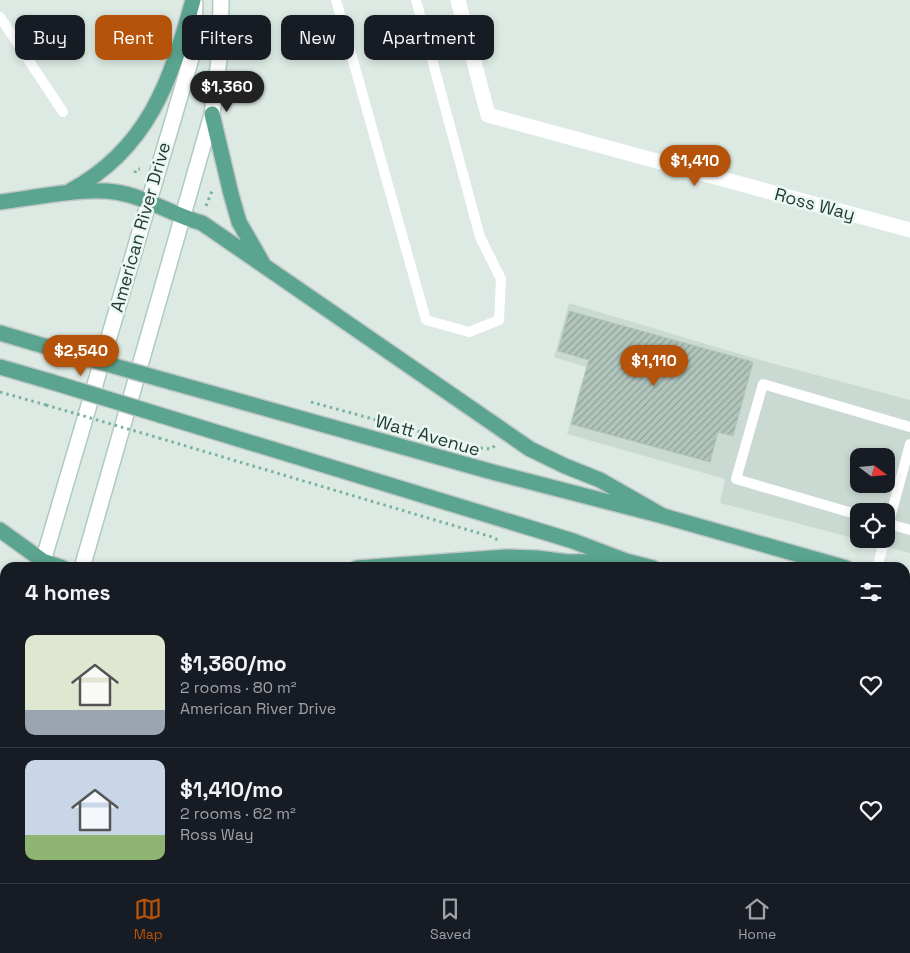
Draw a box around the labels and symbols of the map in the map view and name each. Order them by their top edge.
pin: $1,360 [186,70,268,113]
street label: American River Drive [105,139,175,315]
pin: $1,410 [654,144,736,187]
street label: Ross Way [772,182,858,226]
pin: $2,540 [40,334,122,377]
pin: $1,110 [613,344,695,387]
street label: Watt Avenue [373,409,483,461]
north arrow [850,448,895,492]

